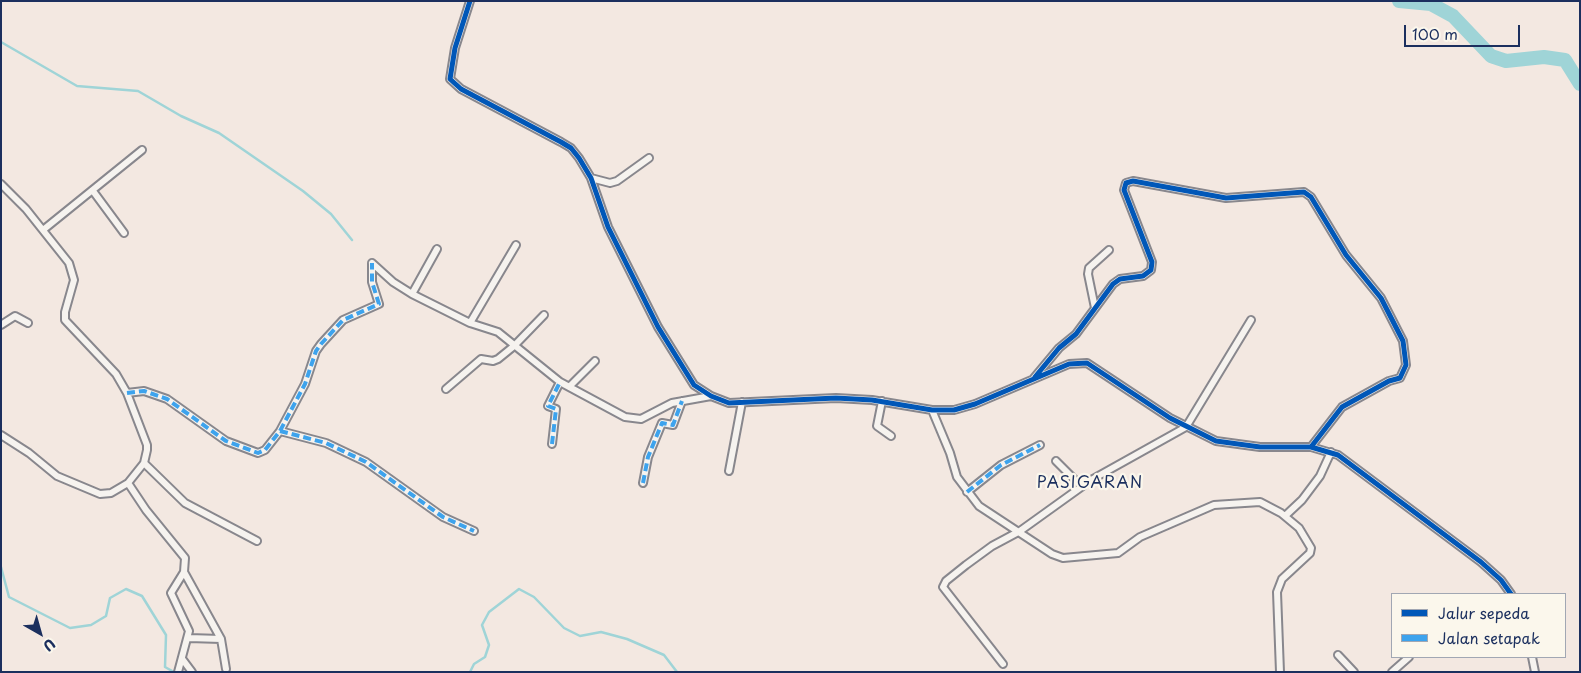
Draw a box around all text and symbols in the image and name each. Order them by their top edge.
scale bar [1406,15,1522,47]
text: 100 m [1412,22,1458,45]
district label: PASIGARAN [1036,474,1144,494]
legend [1391,593,1566,658]
text: Jalur sepeda [1438,601,1529,624]
north arrow [15,608,65,658]
text: Jalan setapak [1438,626,1540,649]
text: U [39,634,60,657]

